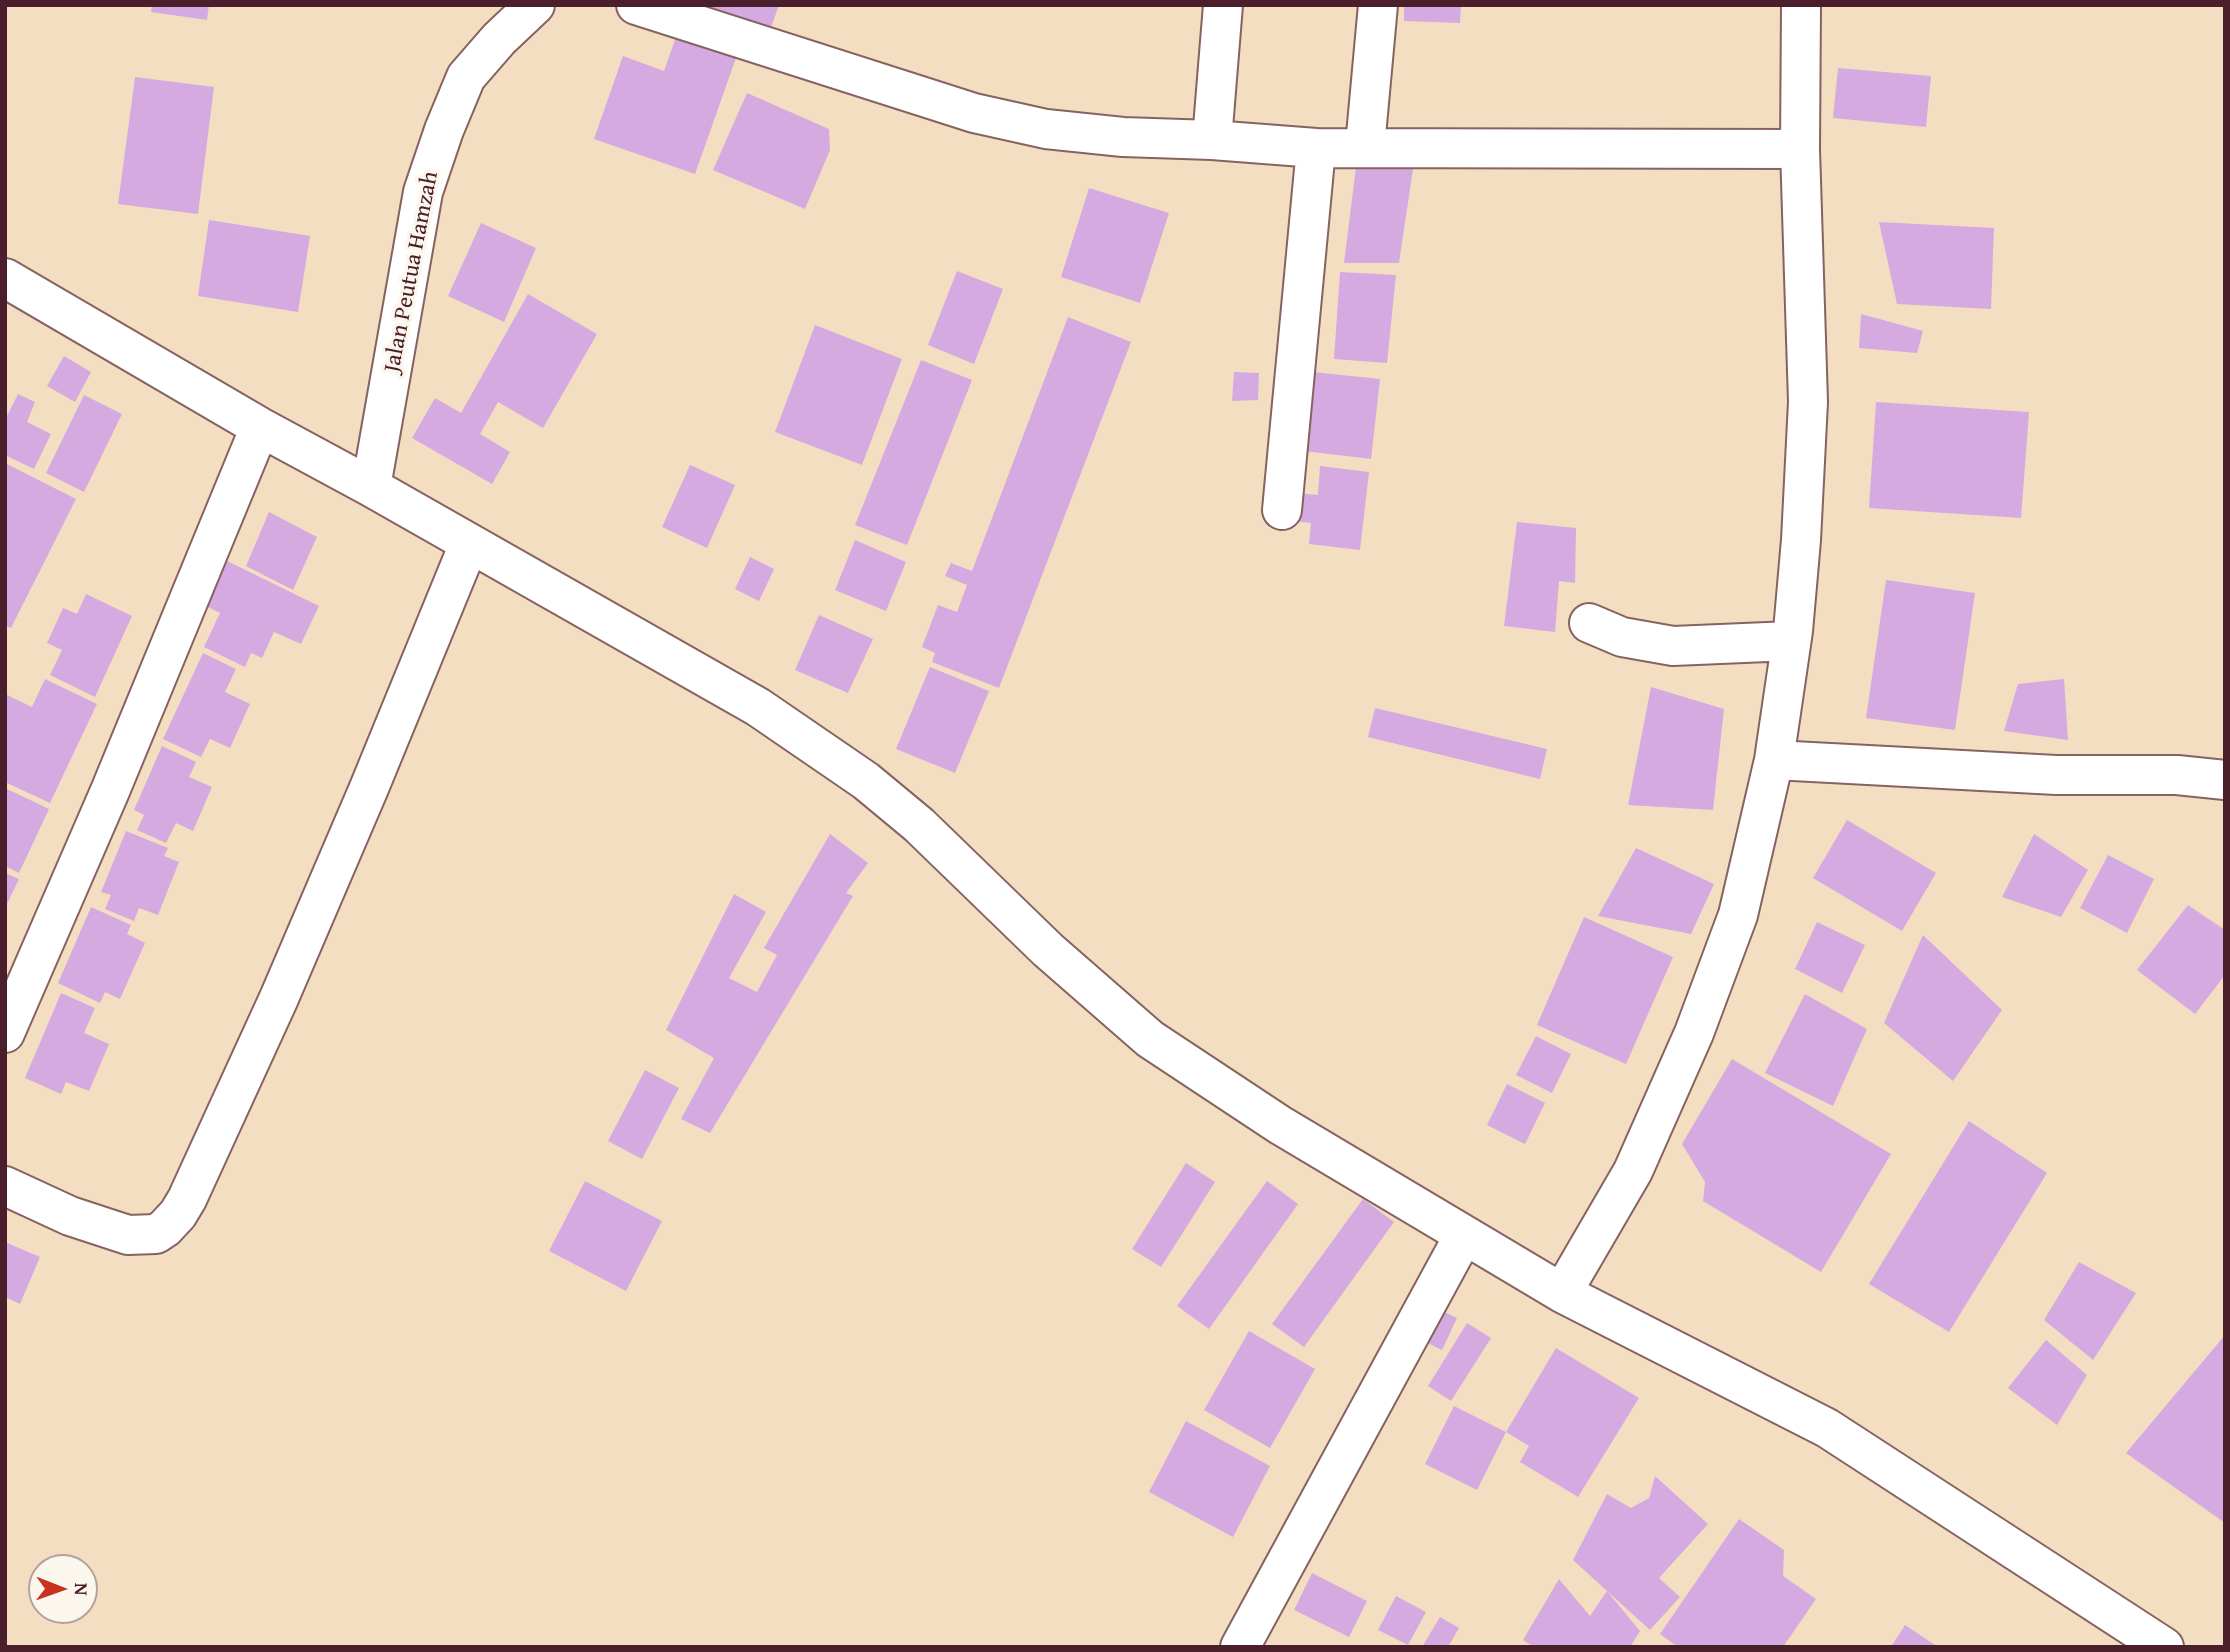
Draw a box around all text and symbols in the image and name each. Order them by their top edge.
street label: Jalan Peutua Hamzah [379,169,445,375]
north arrow [28,1554,98,1624]
text: N [68,1583,96,1596]

